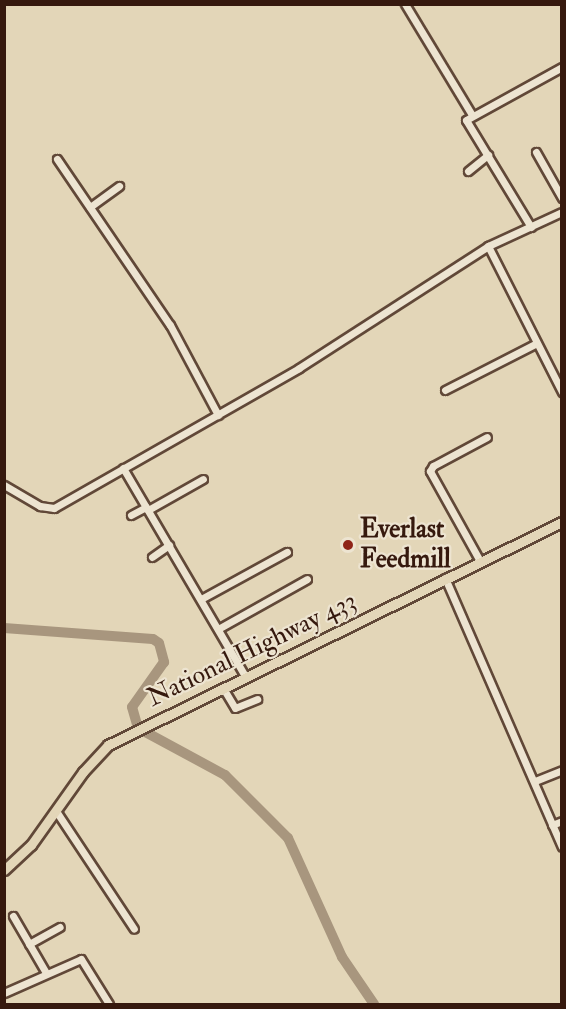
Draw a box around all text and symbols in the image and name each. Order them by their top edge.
place label: Everlast Feedmill [360,514,451,576]
marker: Everlast Feedmill [341,538,355,552]
street label: National Highway 433 [142,586,362,714]

